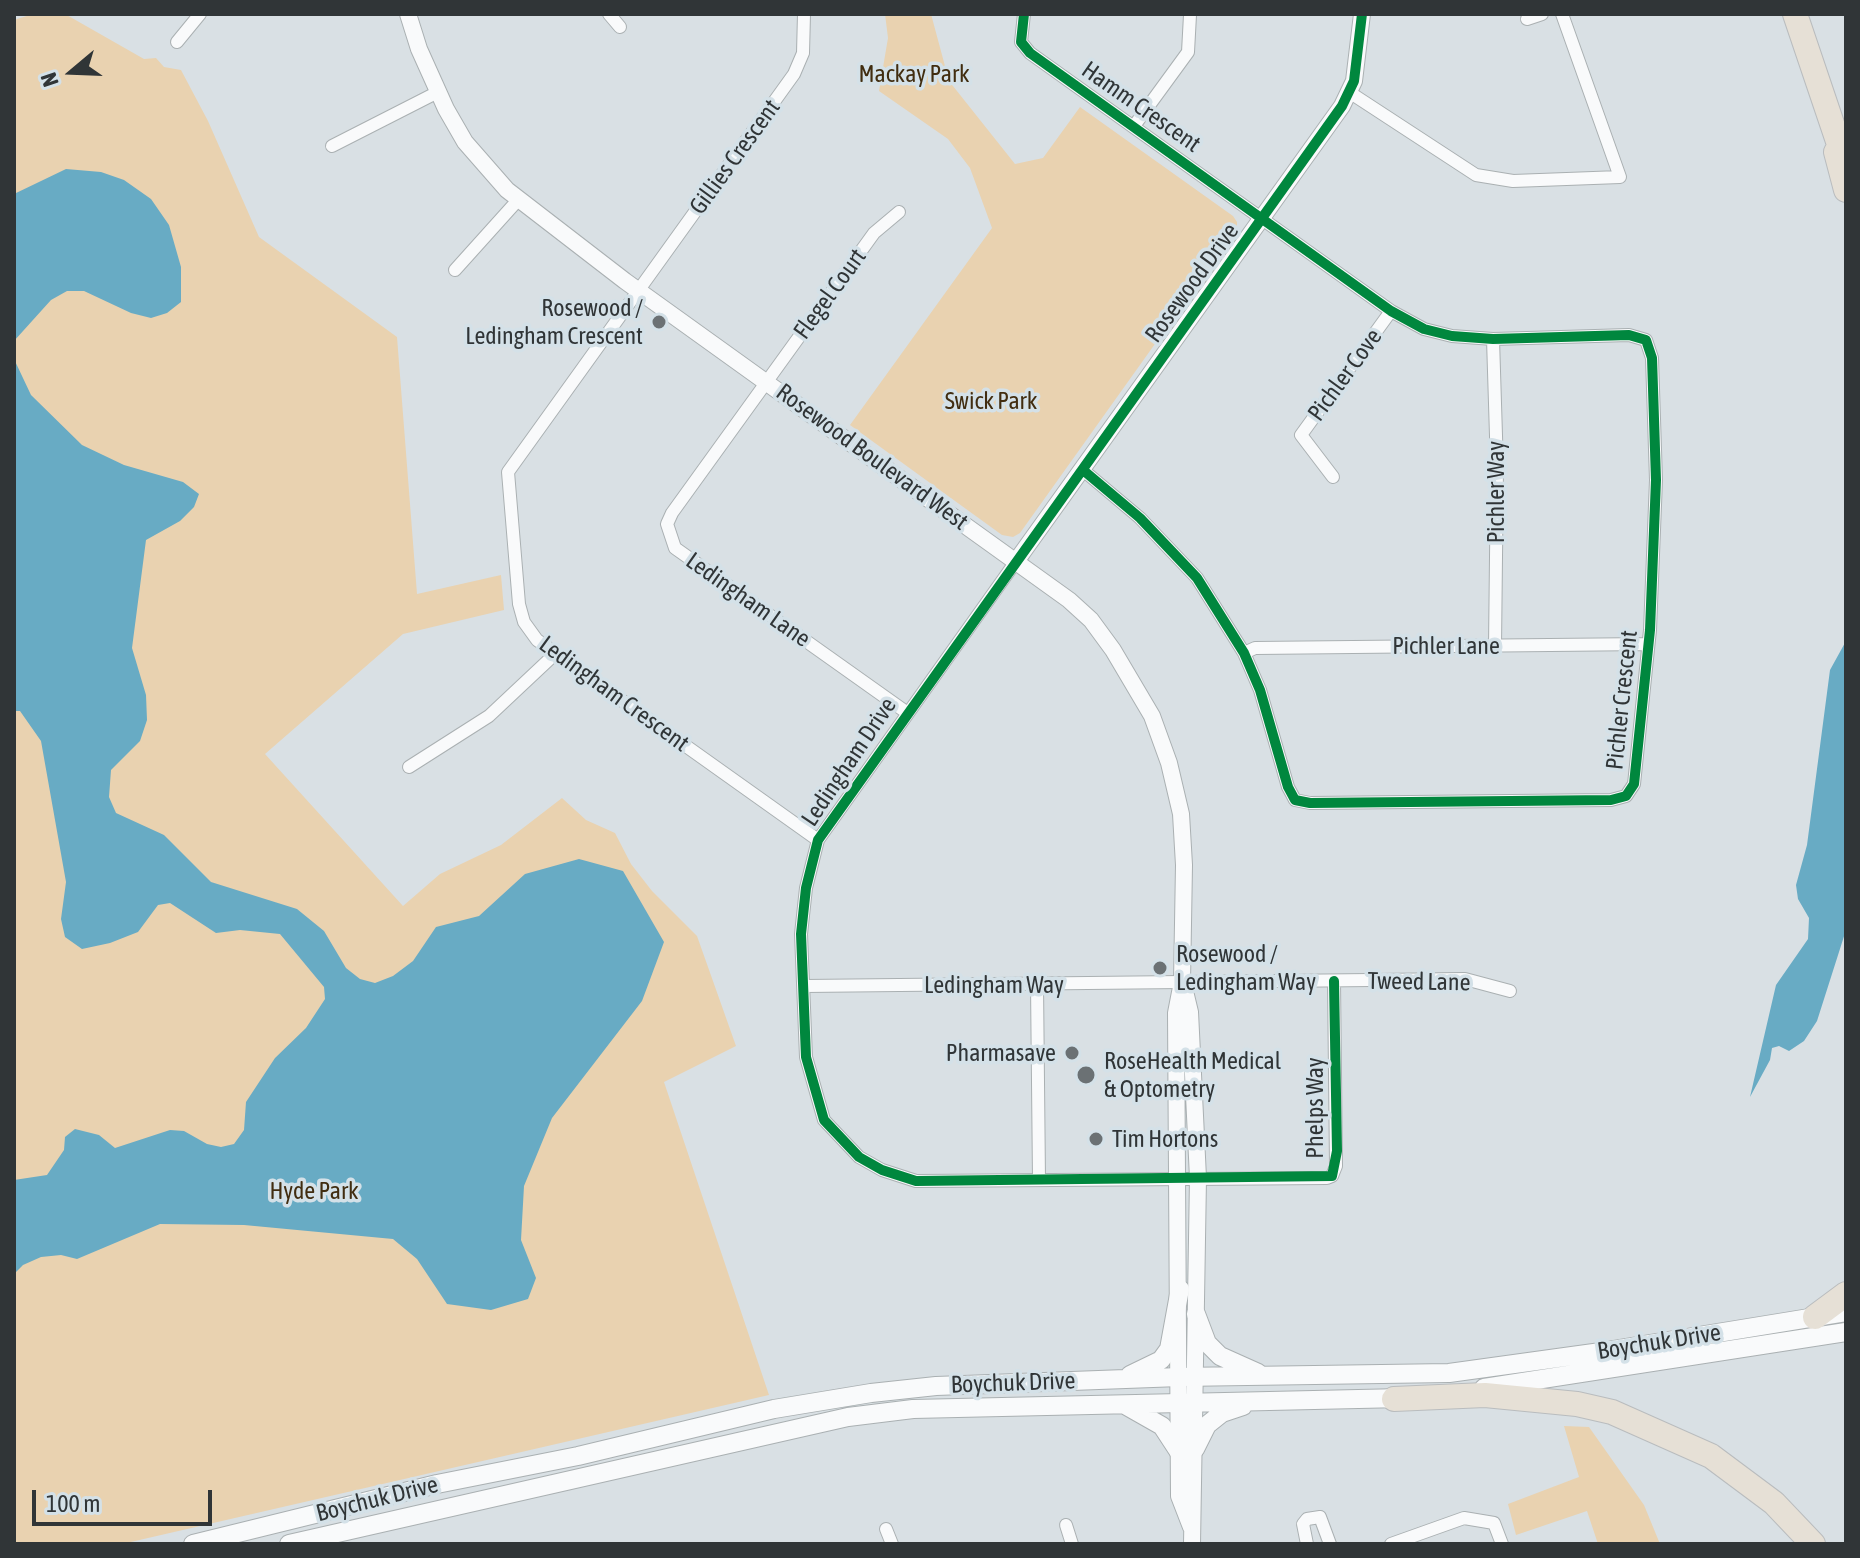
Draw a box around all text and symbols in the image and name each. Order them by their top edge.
north arrow [32,32,112,112]
street label: Hamm Crescent [1076,55,1206,159]
park label: Mackay Park [858,60,970,88]
text: N [35,69,64,90]
street label: Gillies Crescent [684,94,786,220]
street label: Rosewood Drive [1139,218,1245,348]
street label: Flegel Court [788,243,872,345]
place label: Rosewood / Ledingham Crescent [465,294,643,350]
marker: Rosewood / Ledingham Crescent [650,313,668,331]
street label: Pichler Cove [1302,323,1388,427]
street label: Rosewood Boulevard West [770,378,974,536]
park label: Swick Park [945,387,1037,415]
street label: Pichler Way [1482,441,1510,543]
street label: Ledingham Lane [680,547,816,653]
street label: Pichler Crescent [1600,629,1644,771]
street label: Ledingham Crescent [534,630,694,758]
street label: Pichler Lane [1392,632,1500,660]
street label: Ledingham Drive [795,692,903,832]
place label: Rosewood / Ledingham Way [1176,940,1316,996]
marker: Rosewood / Ledingham Way [1151,959,1169,977]
street label: Tweed Lane [1367,967,1471,997]
street label: Ledingham Way [924,971,1064,999]
place label: Pharmasave [946,1039,1056,1067]
marker: Pharmasave [1063,1044,1081,1062]
place label: RoseHealth Medical & Optometry [1104,1047,1281,1103]
street label: Phelps Way [1301,1057,1329,1159]
marker: RoseHealth Medical & Optometry [1075,1064,1097,1086]
place label: Tim Hortons [1112,1125,1218,1153]
marker: Tim Hortons [1087,1130,1105,1148]
park label: Hyde Park [269,1177,359,1205]
street label: Boychuk Drive [1595,1318,1723,1366]
street label: Boychuk Drive [950,1366,1076,1400]
street label: Boychuk Drive [313,1470,441,1528]
scale bar [36,1474,216,1524]
text: 100 m [46,1490,100,1517]

